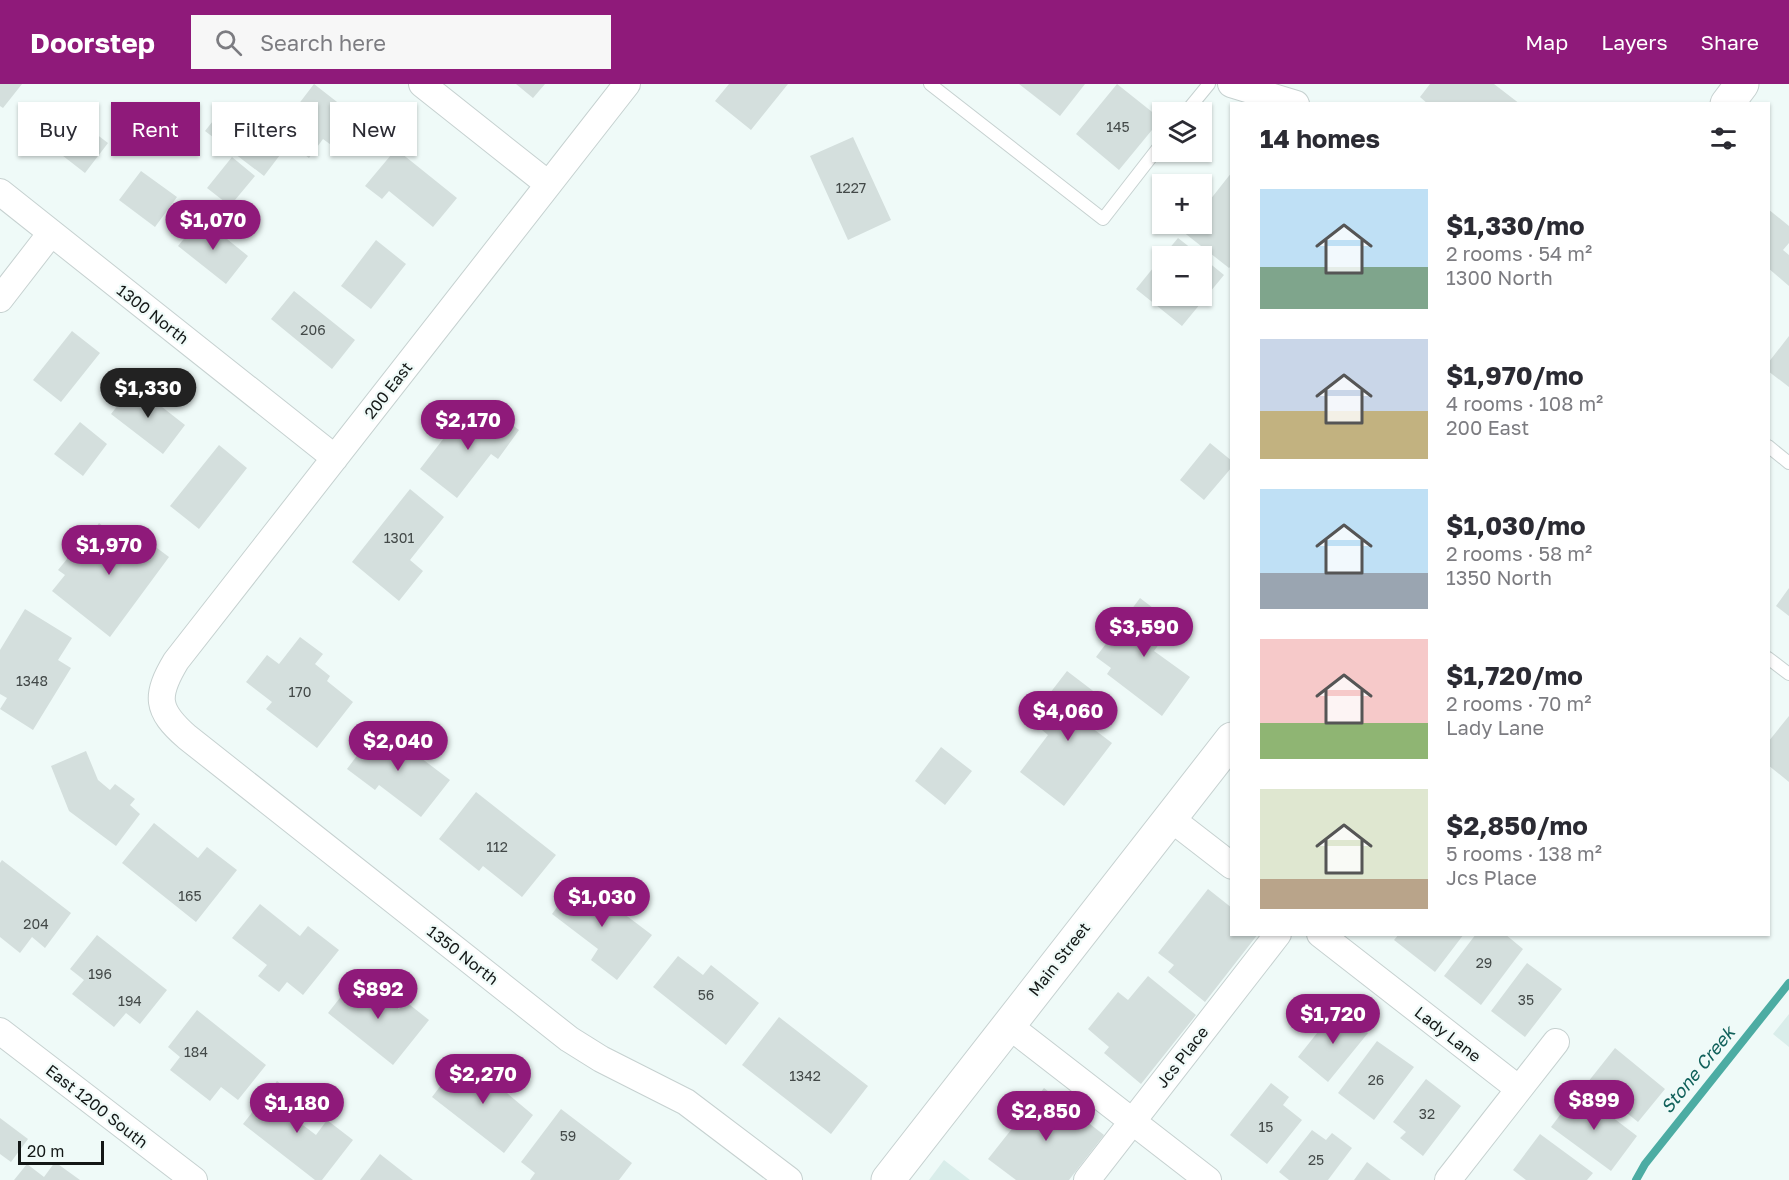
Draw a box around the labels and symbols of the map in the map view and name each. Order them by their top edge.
house number: 145 [1106,118,1130,135]
house number: 1227 [836,179,866,196]
pin: $1,070 [164,200,262,251]
street label: 1300 North [113,280,193,348]
house number: 206 [300,321,326,338]
street label: 200 East [360,358,416,422]
pin: $1,330 [99,368,197,419]
pin: $2,170 [419,400,517,451]
pin: $1,970 [60,525,158,576]
house number: 1301 [384,529,414,546]
pin: $3,590 [1095,607,1193,658]
house number: 1348 [16,672,48,689]
house number: 170 [289,683,311,700]
pin: $4,060 [1019,691,1117,742]
pin: $2,040 [349,721,447,772]
house number: 112 [486,838,508,855]
pin: $1,030 [553,877,651,928]
house number: 165 [178,887,202,904]
house number: 204 [23,915,49,932]
street label: Main Street [1024,918,1094,1000]
street label: 1350 North [423,921,503,989]
house number: 29 [1476,954,1492,971]
house number: 196 [88,965,112,982]
pin: $892 [342,969,414,1020]
house number: 56 [698,986,714,1003]
house number: 35 [1518,991,1534,1008]
house number: 194 [118,992,142,1009]
pin: $1,720 [1284,994,1382,1045]
street label: Lady Lane [1411,1002,1485,1066]
water label: Stone Creek [1656,1020,1740,1117]
street label: Jcs Place [1152,1022,1212,1092]
house number: 184 [184,1043,208,1060]
pin: $2,270 [434,1054,532,1105]
street label: East 1200 South [42,1060,152,1152]
house number: 1342 [789,1067,821,1084]
house number: 26 [1368,1071,1384,1088]
pin: $899 [1558,1080,1630,1131]
pin: $1,180 [248,1083,346,1134]
pin: $2,850 [997,1091,1095,1142]
house number: 32 [1419,1105,1435,1122]
house number: 15 [1259,1118,1273,1135]
house number: 59 [560,1127,576,1144]
scale bar [18,1138,104,1166]
house number: 25 [1308,1151,1324,1168]

